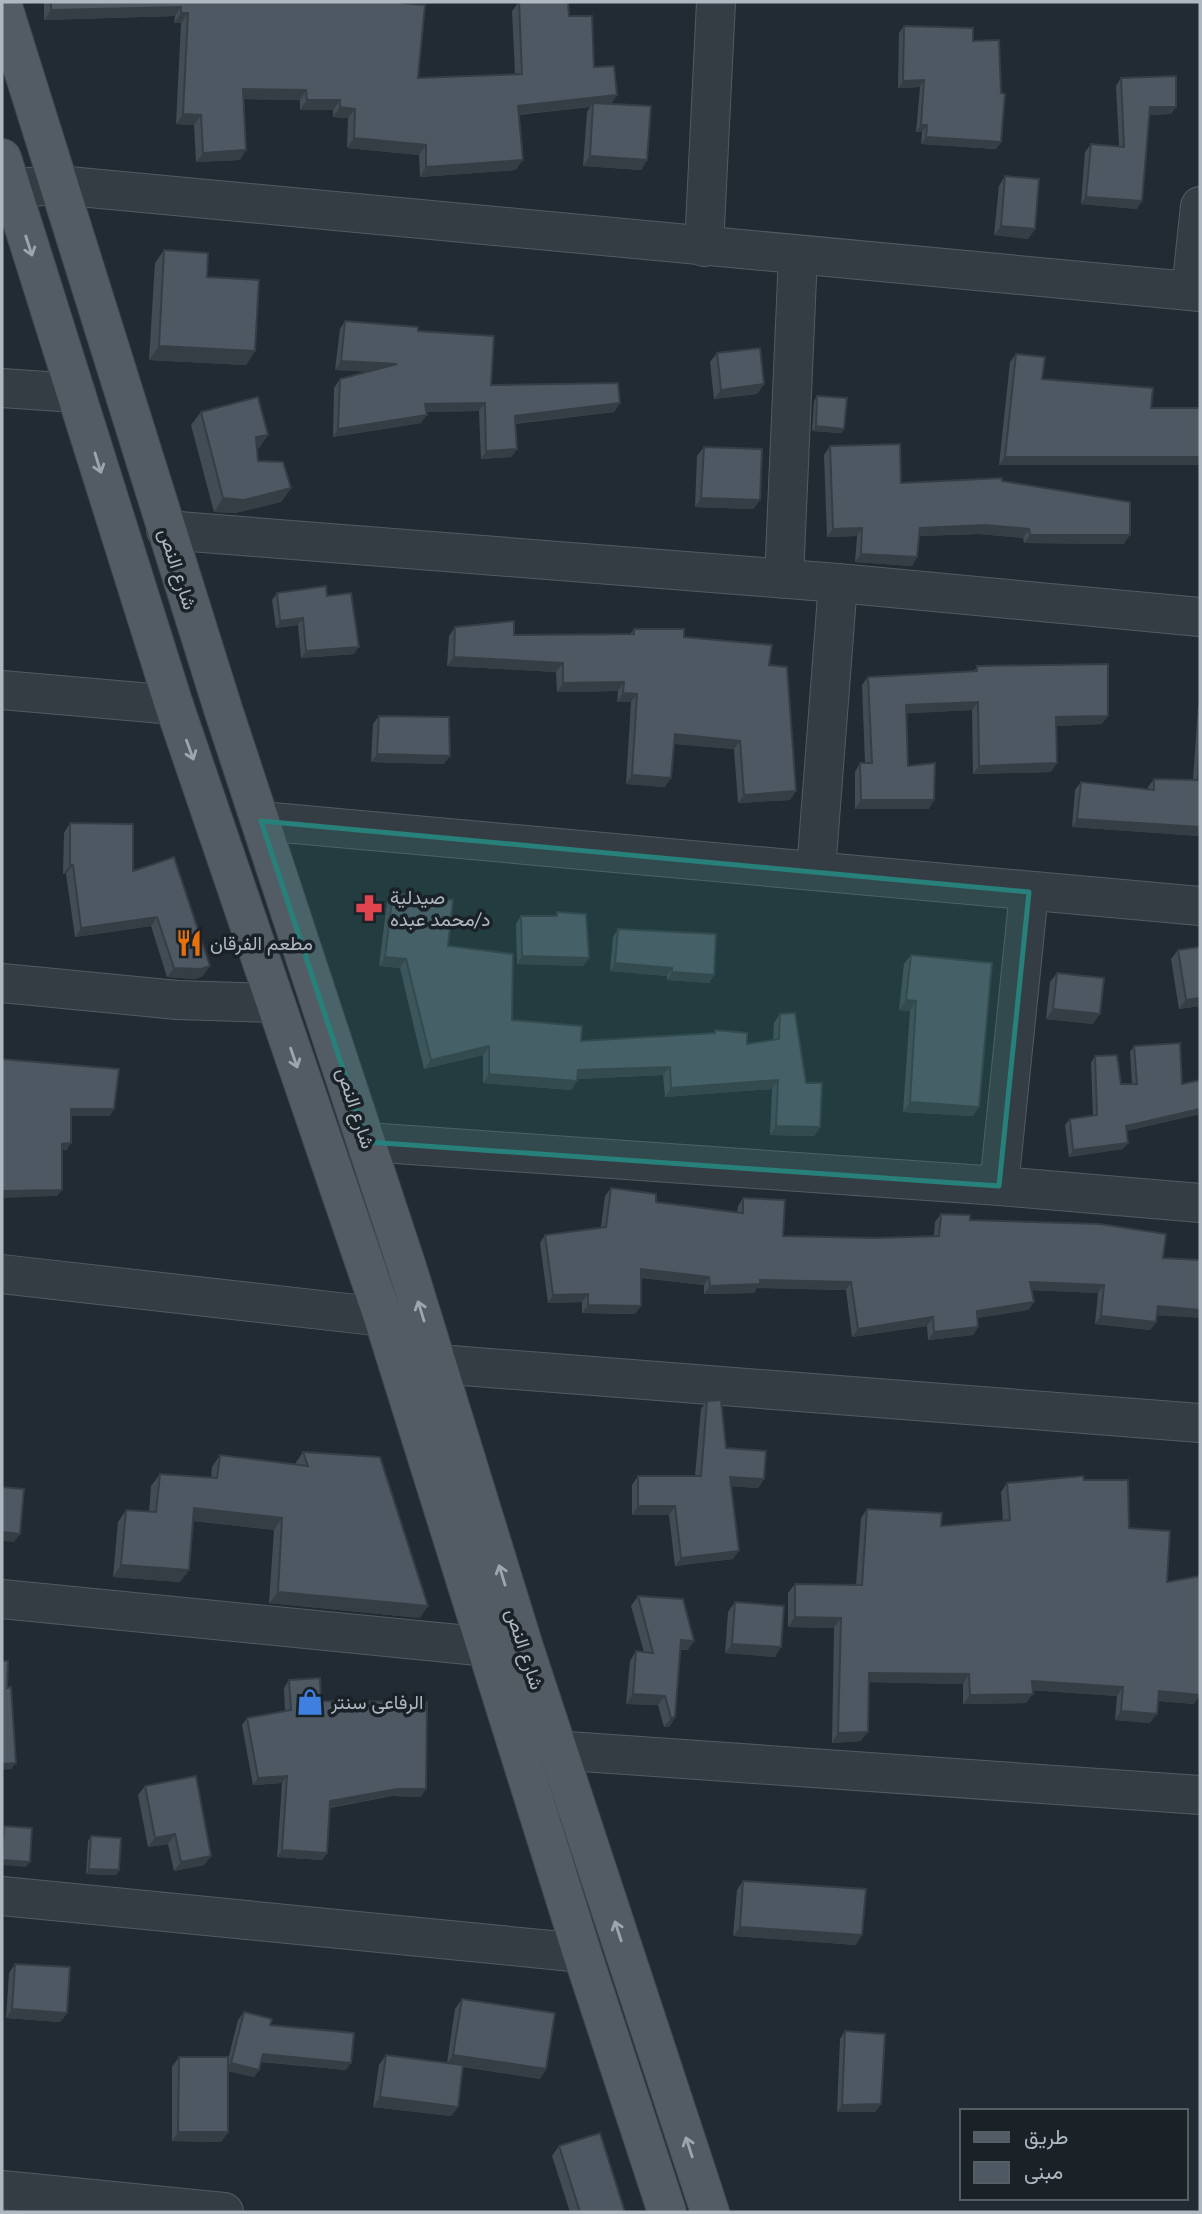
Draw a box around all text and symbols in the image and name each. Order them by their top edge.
one-way arrow [24,235,37,257]
one-way arrow [92,452,105,474]
street label: شارع النص [153,525,202,613]
one-way arrow [185,738,197,760]
place label: صيدلية د/محمد عبده [390,885,490,931]
pharmacy icon: صيدلية د/محمد عبده [354,893,384,923]
restaurant icon: مطعم الفرقان [174,928,204,958]
place label: مطعم الفرقان [210,931,313,956]
one-way arrow [288,1047,301,1069]
street label: شارع النص [331,1064,380,1152]
one-way arrow [414,1300,426,1322]
one-way arrow [494,1564,507,1586]
street label: شارع النص [500,1605,549,1693]
shop icon: الرفاعى سنتر [295,1687,325,1717]
place label: الرفاعى سنتر [330,1690,423,1714]
one-way arrow [611,1921,623,1943]
legend [960,2109,1188,2200]
text: طريق [1024,2123,1069,2150]
one-way arrow [681,2137,694,2159]
text: مبنى [1024,2158,1063,2185]

